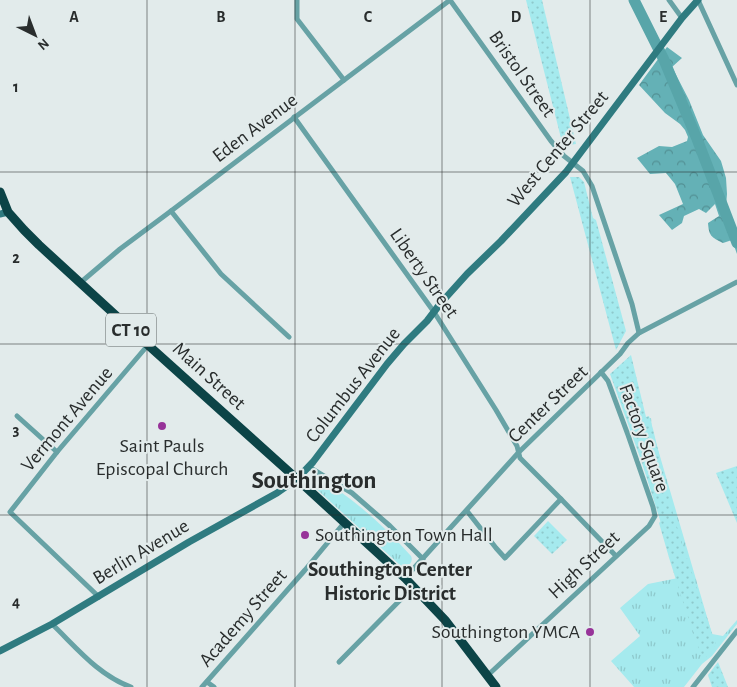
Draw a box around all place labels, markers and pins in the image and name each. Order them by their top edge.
marker: Saint Pauls Episcopal Church [156,420,168,432]
place label: Saint Pauls Episcopal Church [96,436,228,479]
place label: Southington Town Hall [315,525,493,545]
marker: Southington Town Hall [299,529,311,541]
place label: Southington YMCA [432,622,580,642]
marker: Southington YMCA [584,626,596,638]

